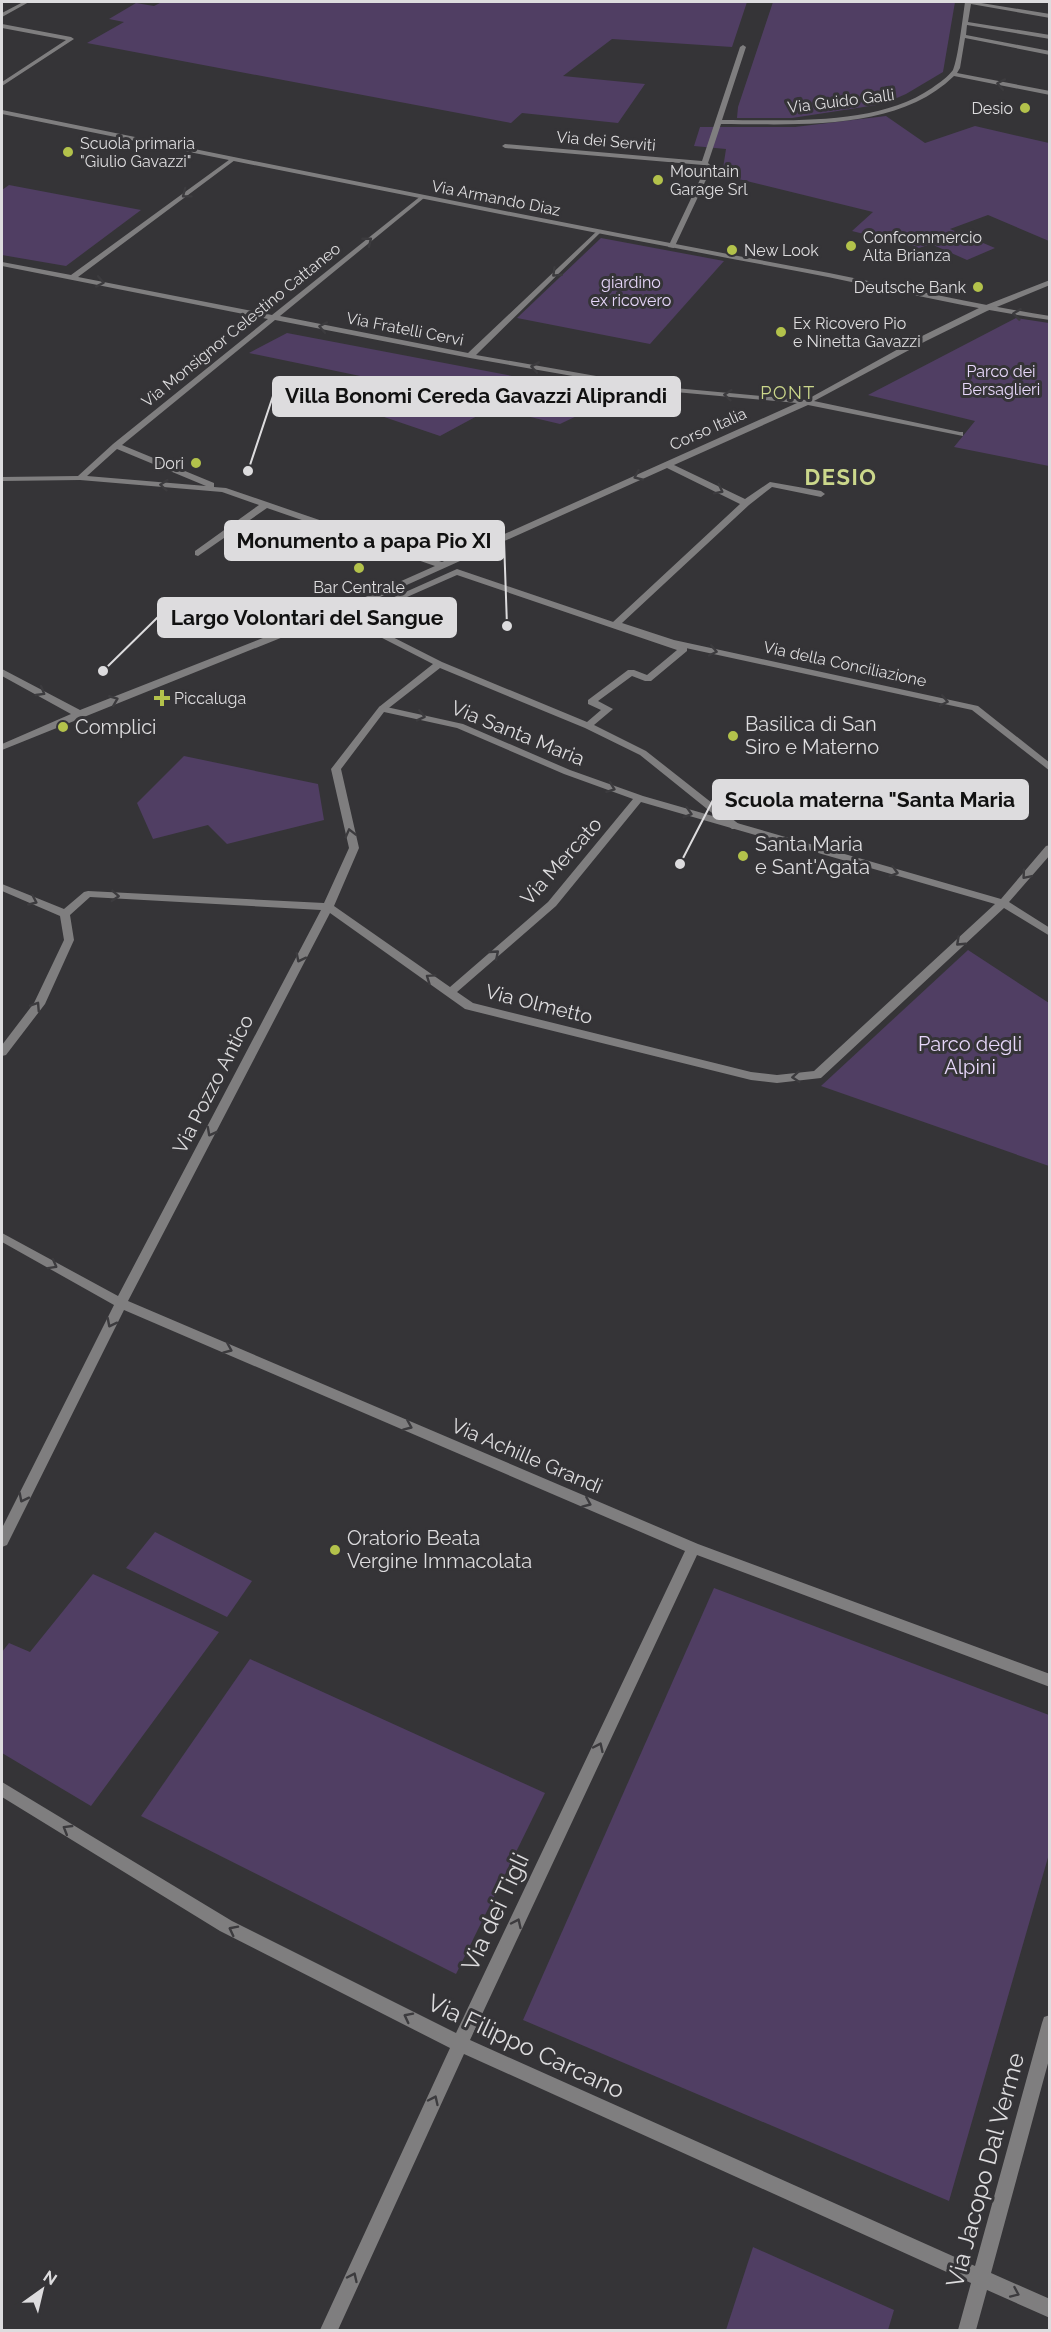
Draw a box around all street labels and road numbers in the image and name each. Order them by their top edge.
street label: Via Guido Galli [786,85,896,117]
street label: Via dei Serviti [556,127,656,155]
street label: Via Armando Diaz [430,176,562,220]
street label: Via Monsignor Celestino Cattaneo [138,239,344,411]
street label: Via Fratelli Cervi [345,308,465,350]
street label: Corso Italia [667,404,749,454]
street label: Via della Conciliazione [762,637,928,691]
street label: Via Santa Maria [448,695,588,771]
street label: Via Mercato [515,812,607,910]
street label: Via Olmetto [483,979,595,1029]
street label: Via Pozzo Antico [168,1010,258,1157]
street label: Via Achille Grandi [448,1413,606,1499]
street label: Via dei Tigli [455,1848,535,1976]
street label: Via Filippo Carcano [423,1988,629,2104]
street label: Via Jacopo Dal Verme [940,2050,1030,2290]

